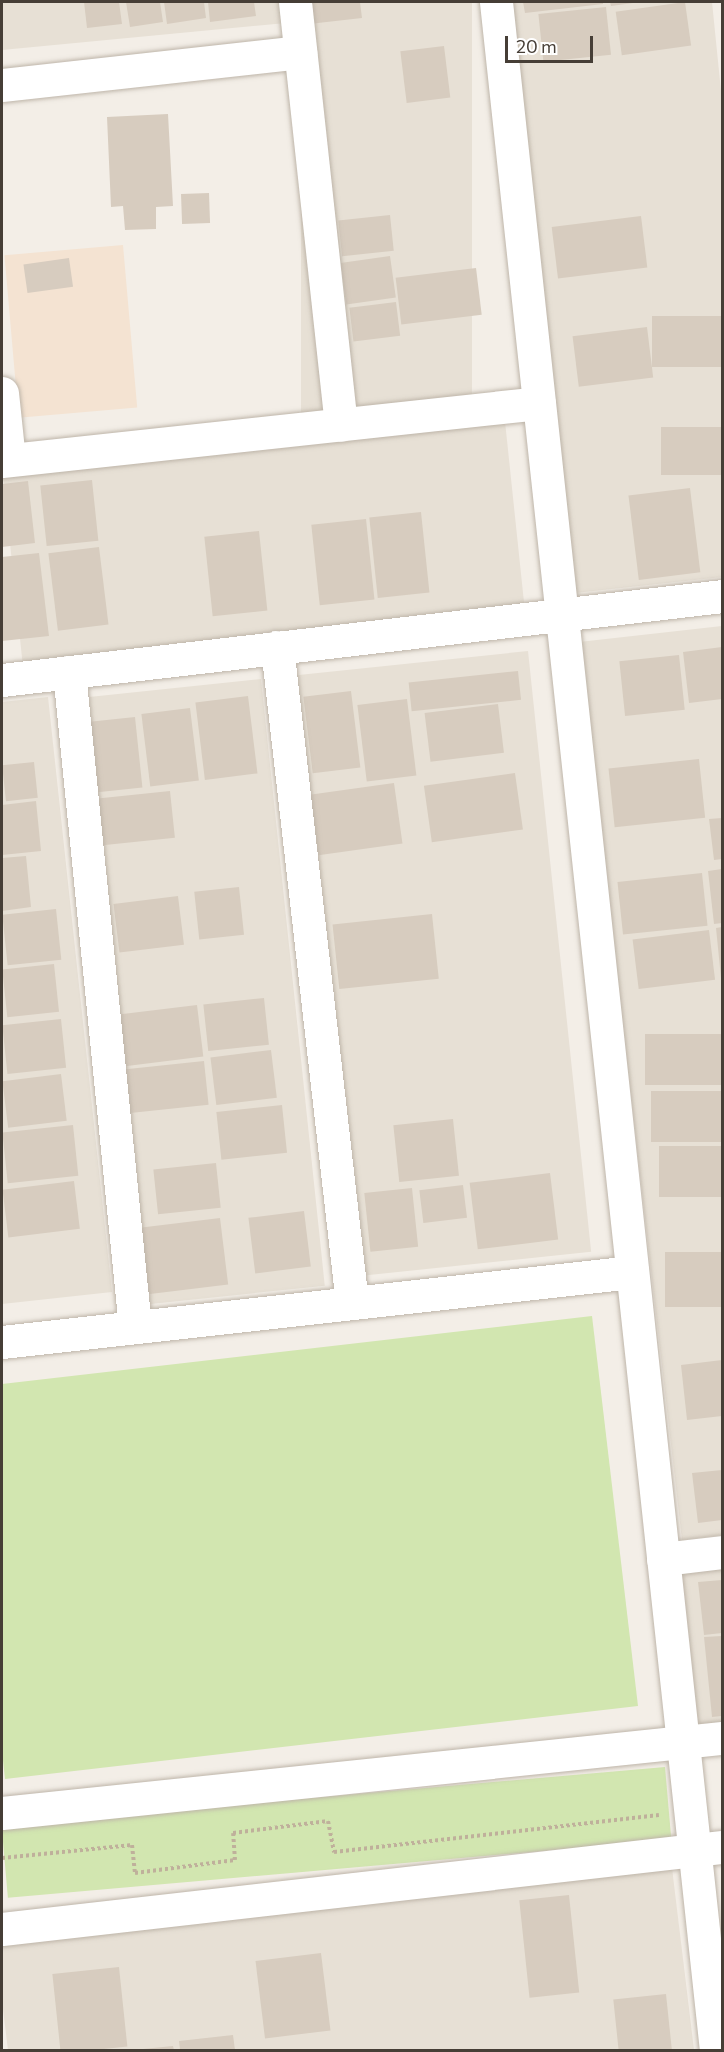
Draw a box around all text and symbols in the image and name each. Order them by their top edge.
scale bar [508,24,596,62]
text: 20 m [516,35,557,57]

